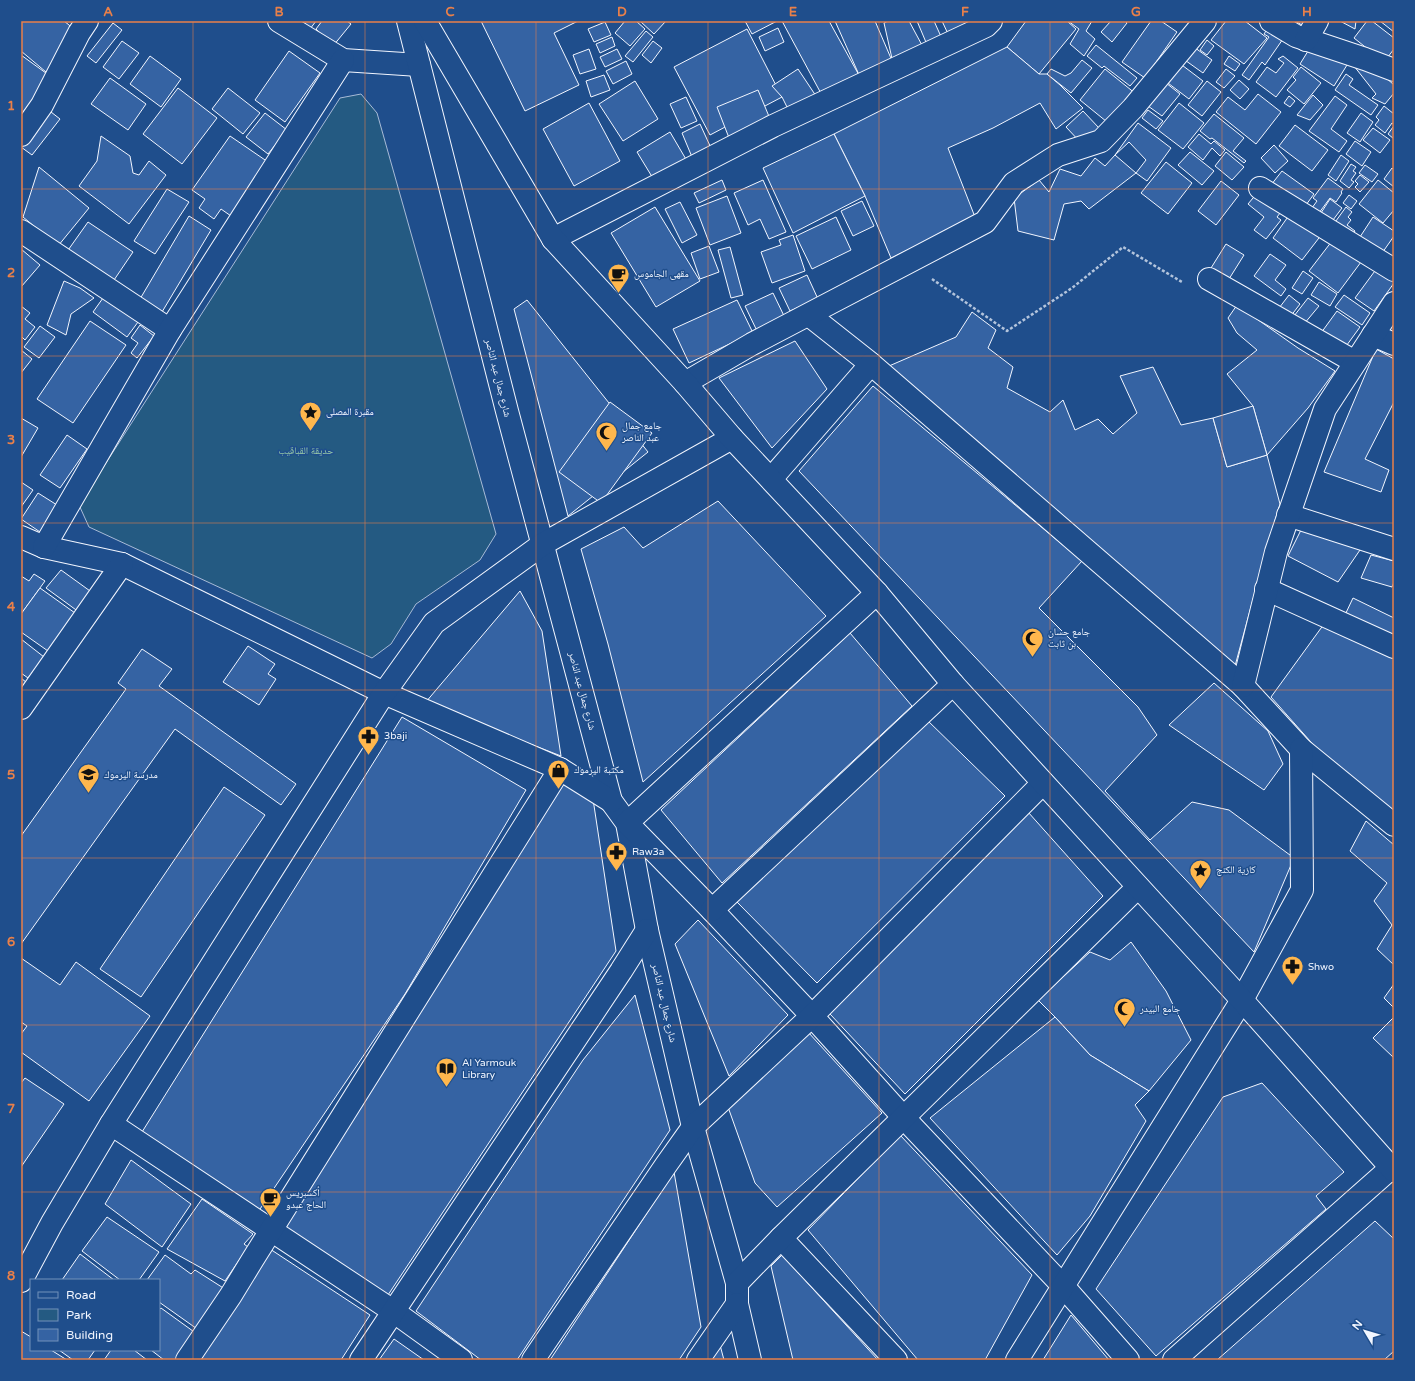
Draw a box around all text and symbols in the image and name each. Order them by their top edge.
text: A [103,4,113,20]
text: B [274,4,284,20]
text: C [445,4,455,20]
text: D [617,4,627,20]
text: E [789,4,797,20]
text: F [961,4,969,20]
text: G [1131,4,1141,20]
text: H [1302,4,1312,20]
text: 1 [7,98,15,114]
cafe icon: مقهى الجاموس [606,261,632,294]
text: 2 [7,265,15,281]
place label: مقهى الجاموس [634,268,689,280]
street label: شارع جمال عبد الناصر [482,337,514,419]
place icon: مقبرة المصلى [298,399,324,432]
place label: مقبرة المصلى [326,406,374,418]
mosque icon: جامع جمال عبد الناصر [593,419,619,452]
place label: جامع جمال عبد الناصر [621,420,662,444]
text: 3 [7,432,15,448]
park label: حديقة القباقيب [278,445,334,457]
text: 4 [7,599,16,615]
mosque icon: جامع حسان بن ثابت [1019,625,1045,658]
place label: جامع حسان بن ثابت [1048,626,1091,650]
street label: شارع جمال عبد الناصر [566,650,598,732]
pharmacy icon: 3baji [356,723,382,756]
place label: 3baji [384,730,407,742]
shop icon: مكتبة اليرموك [546,757,572,790]
school or university icon: مدرسة اليرموك [76,762,102,795]
place label: مكتبة اليرموك [574,764,624,776]
text: 5 [7,767,15,783]
place label: مدرسة اليرموك [104,769,158,781]
pharmacy icon: Raw3a [603,839,629,872]
place label: Raw3a [632,846,664,858]
place icon: كازية الكنج [1187,857,1213,890]
place label: كازية الكنج [1216,864,1256,876]
text: 6 [7,934,15,950]
pharmacy icon: Shwo [1280,954,1306,987]
place label: Shwo [1308,961,1334,973]
street label: شارع جمال عبد الناصر [649,962,679,1044]
mosque icon: جامع البيدر [1112,996,1138,1029]
place label: جامع البيدر [1139,1003,1181,1015]
library icon: Al Yarmouk Library [434,1056,460,1089]
place label: Al Yarmouk Library [462,1057,517,1081]
text: 7 [7,1101,15,1117]
cafe icon: أكسبريس الحاج عبدو [258,1186,284,1219]
place label: أكسبريس الحاج عبدو [286,1186,326,1211]
text: 8 [7,1268,15,1284]
legend [30,1279,160,1351]
text: Road [66,1288,96,1302]
text: Park [66,1308,92,1322]
north arrow [1345,1311,1385,1351]
text: N [1350,1318,1365,1333]
text: Building [66,1328,113,1342]

